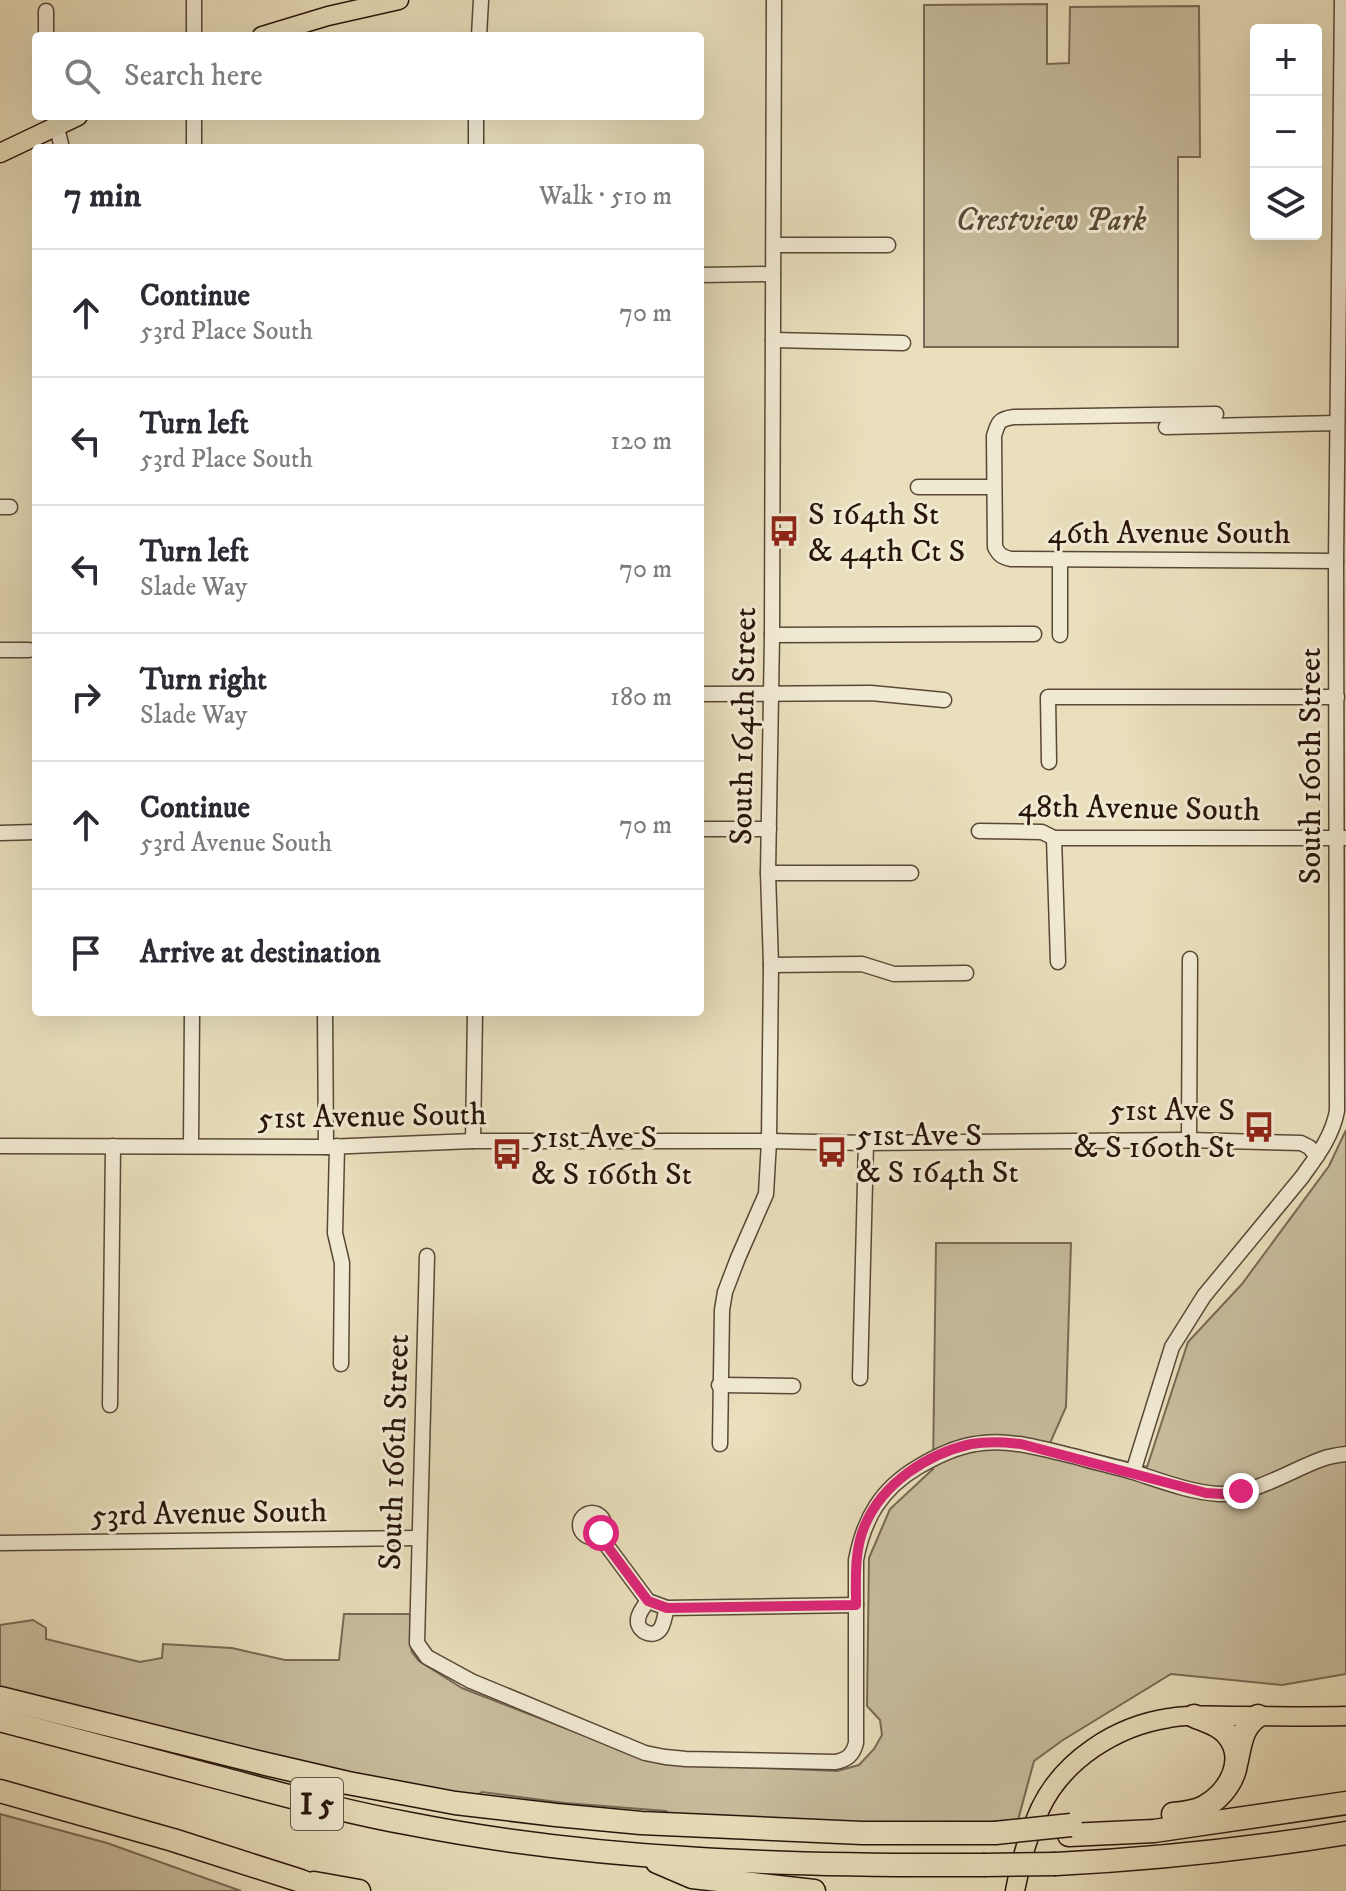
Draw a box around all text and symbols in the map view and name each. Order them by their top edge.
map controls [1250,24,1322,240]
button: + [1250,24,1322,96]
search box [32,32,704,120]
icon: search [60,54,104,98]
text: Search here [124,58,263,95]
button: − [1250,96,1322,168]
button: layers [1250,168,1322,240]
text: 7 min [64,175,141,217]
text: Walk · 510 m [539,180,672,213]
park label: Crestview Park [956,201,1147,241]
text: Continue [140,278,250,315]
icon: ahead [64,291,108,335]
text: 70 m [619,297,672,330]
text: 53rd Place South [140,315,313,348]
text: Turn left [140,406,249,443]
icon: left [64,419,108,463]
text: 120 m [611,425,672,458]
text: 53rd Place South [140,443,313,476]
place label: S 164th St & 44th Ct S [808,495,965,572]
bus stop icon: S 164th St & 44th Ct S [767,514,801,548]
street label: 46th Avenue South [1048,514,1291,554]
text: Turn left [140,534,249,571]
icon: left [64,547,108,591]
text: 70 m [619,553,672,586]
text: Slade Way [140,571,247,604]
street label: South 164th Street [722,607,766,845]
street label: South 160th Street [1291,648,1331,884]
text: Turn right [140,662,267,699]
icon: right [64,675,108,719]
text: 180 m [610,681,672,714]
text: Slade Way [140,699,247,732]
street label: 48th Avenue South [1017,787,1261,831]
text: Continue [140,790,250,827]
icon: ahead [64,803,108,847]
text: 70 m [619,809,672,842]
text: 53rd Avenue South [140,827,332,860]
icon: arrive [64,931,108,975]
text: Arrive at destination [140,935,381,972]
place label: 51st Ave S & S 160th St [1073,1091,1235,1168]
street label: 51st Avenue South [257,1095,487,1139]
bus stop icon: 51st Ave S & S 160th St [1242,1110,1276,1144]
place label: 51st Ave S & S 164th St [856,1116,1019,1193]
place label: 51st Ave S & S 166th St [531,1118,692,1195]
bus stop icon: 51st Ave S & S 164th St [815,1135,849,1169]
bus stop icon: 51st Ave S & S 166th St [490,1137,524,1171]
street label: South 166th Street [371,1333,419,1571]
route end [1223,1473,1259,1509]
street label: 53rd Avenue South [90,1492,328,1536]
route start [583,1515,619,1551]
road number: I 5 [291,1778,343,1830]

